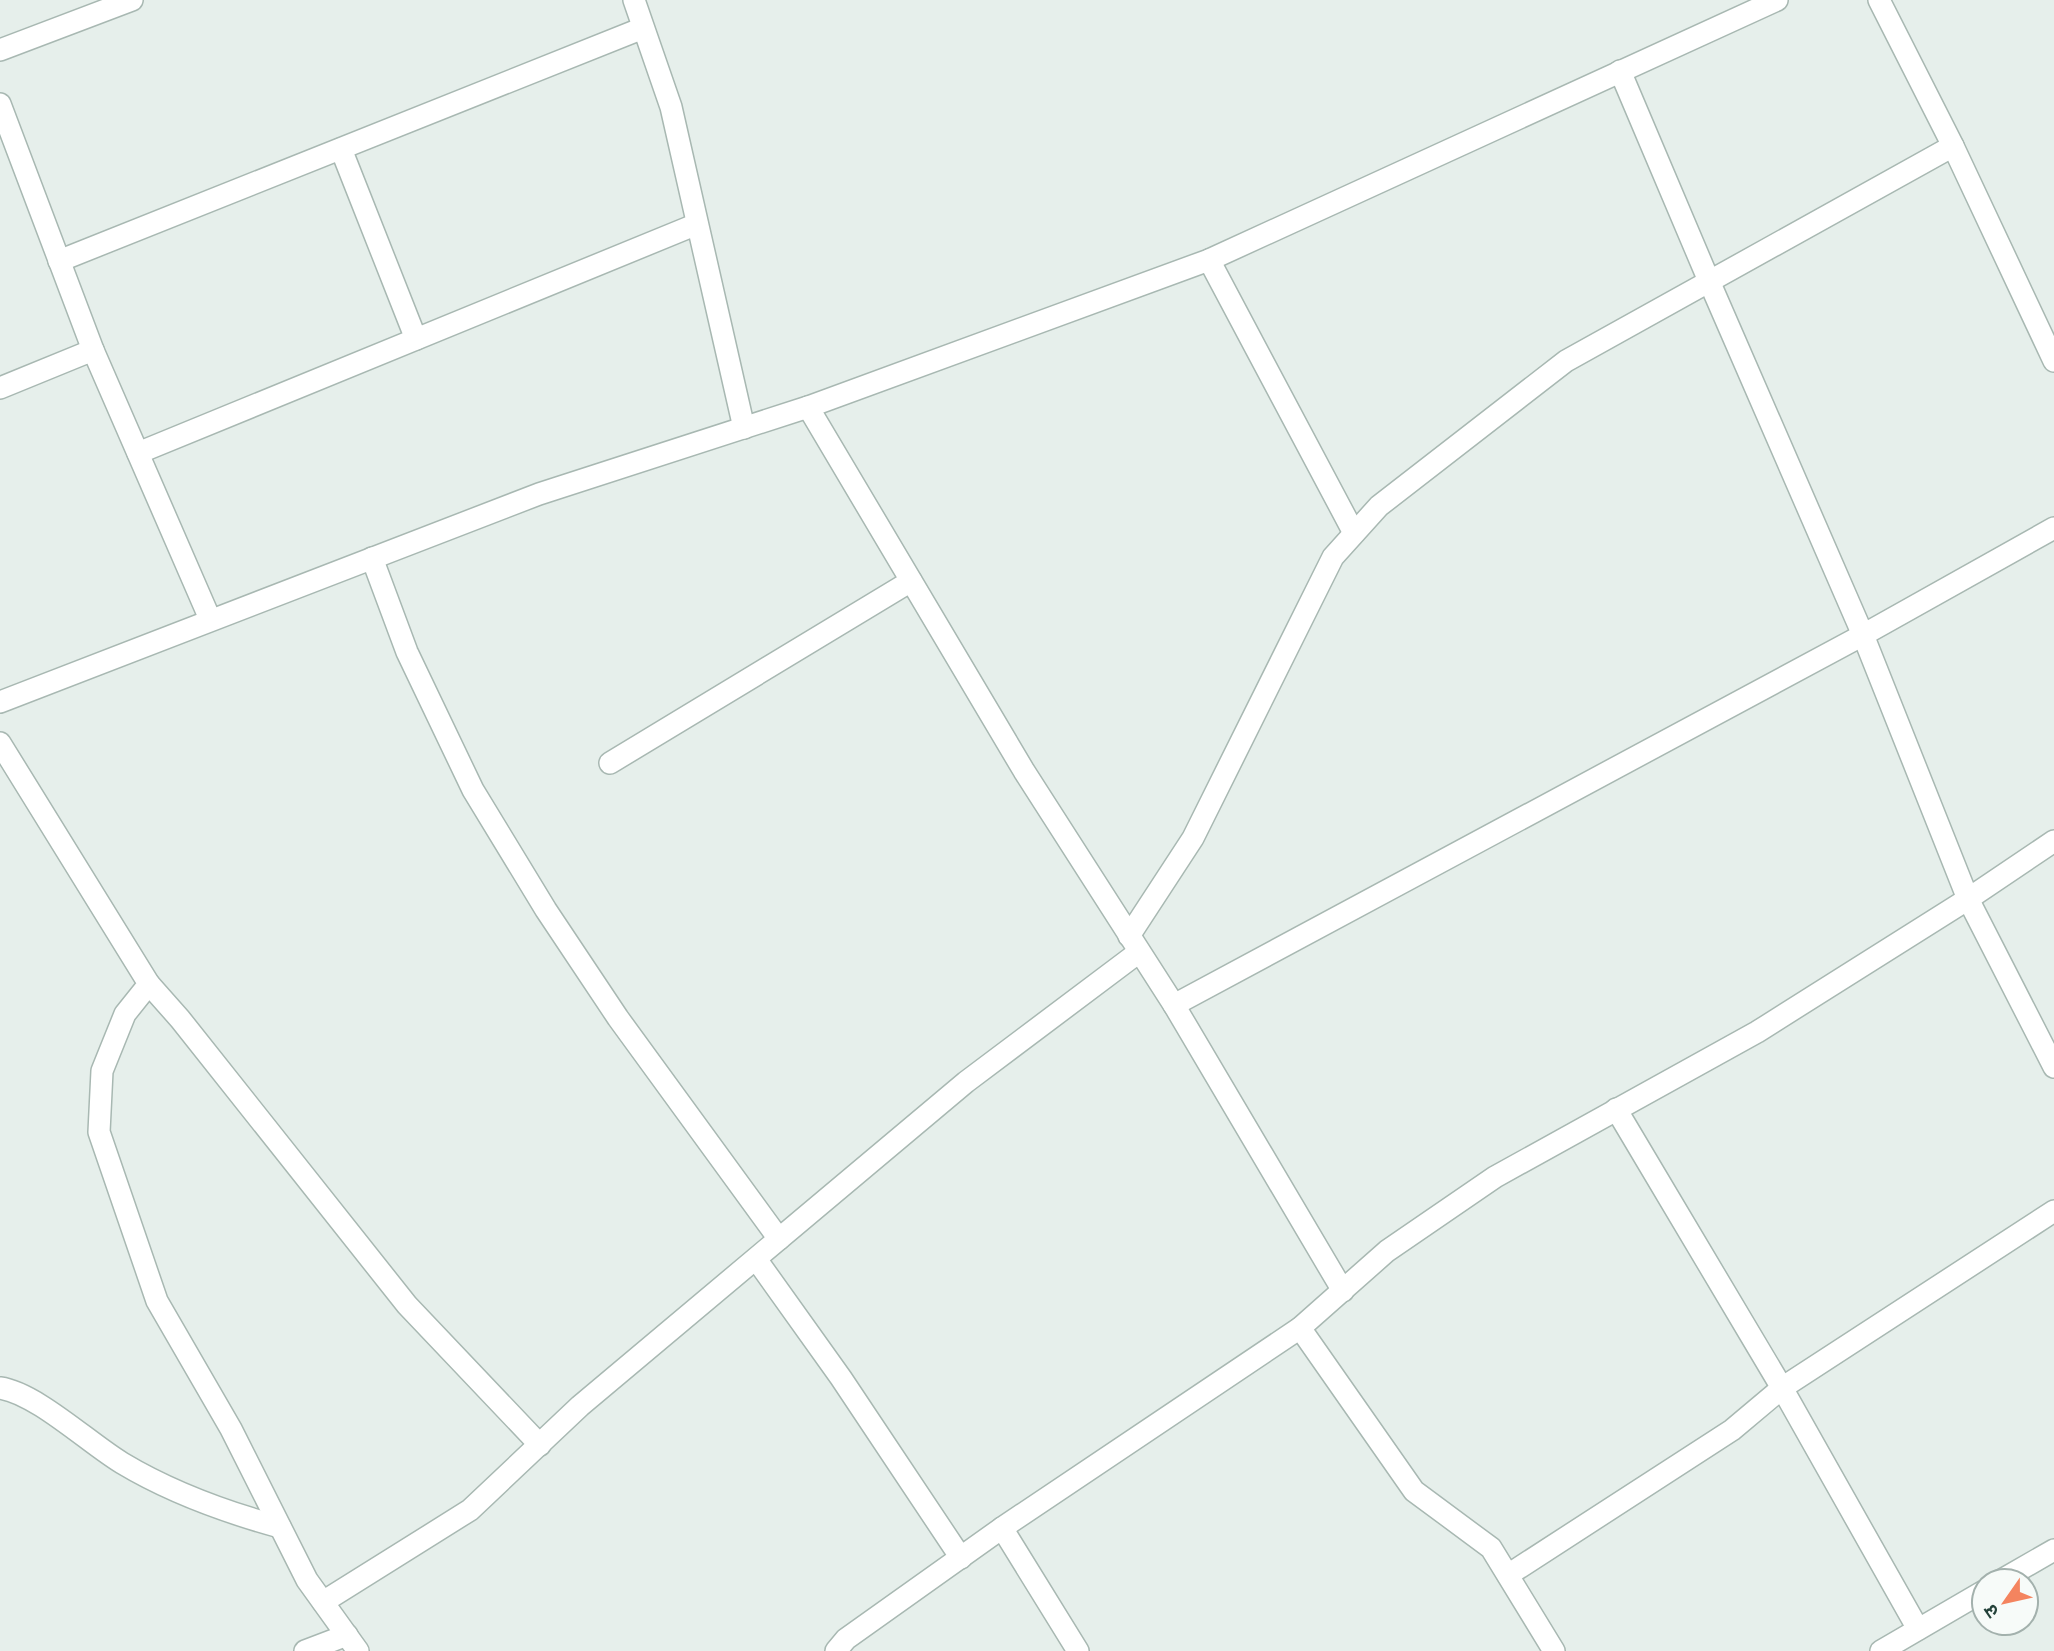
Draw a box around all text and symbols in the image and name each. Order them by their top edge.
north arrow [1970,1567,2040,1637]
text: उ [1977,1599,2005,1623]

